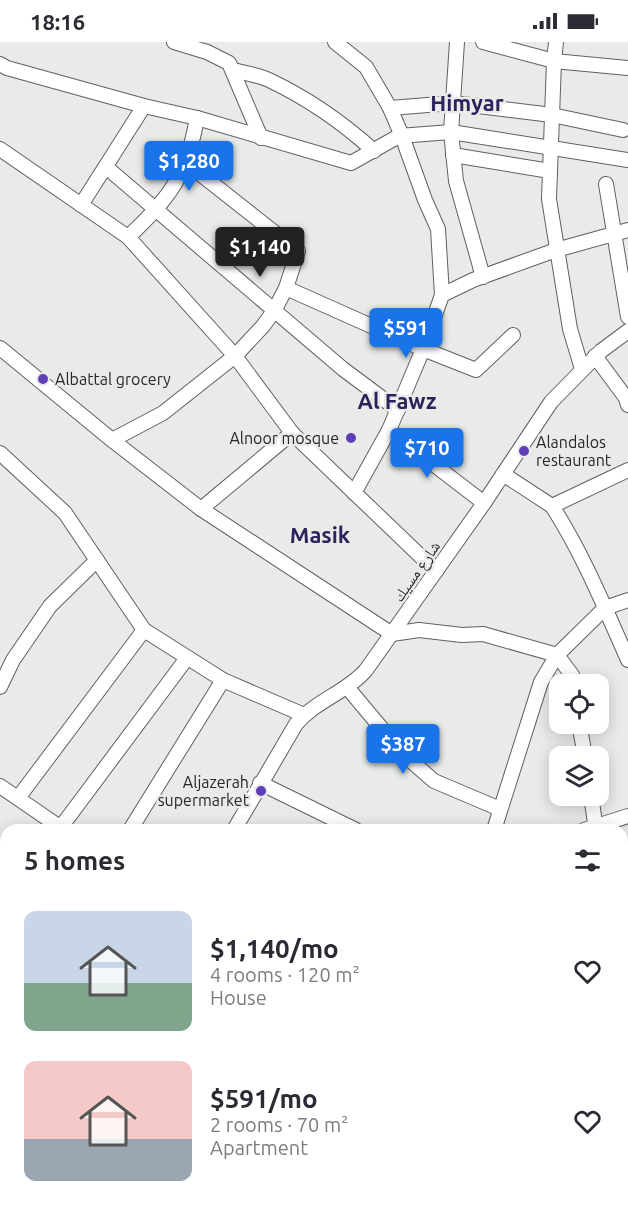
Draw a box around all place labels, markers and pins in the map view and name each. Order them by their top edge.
pin: $1,280 [140,141,238,192]
pin: $1,140 [211,227,309,278]
pin: $591 [370,308,442,359]
place label: Albattal grocery [55,370,171,388]
marker: Albattal grocery [36,372,50,386]
pin: $710 [391,428,463,479]
place label: Alnoor mosque [229,429,339,447]
marker: Alnoor mosque [344,431,358,445]
place label: Alandalos restaurant [536,433,612,469]
marker: Alandalos restaurant [517,444,531,458]
pin: $387 [367,724,439,775]
place label: Aljazerah supermarket [158,773,250,809]
marker: Aljazerah supermarket [254,784,268,798]

